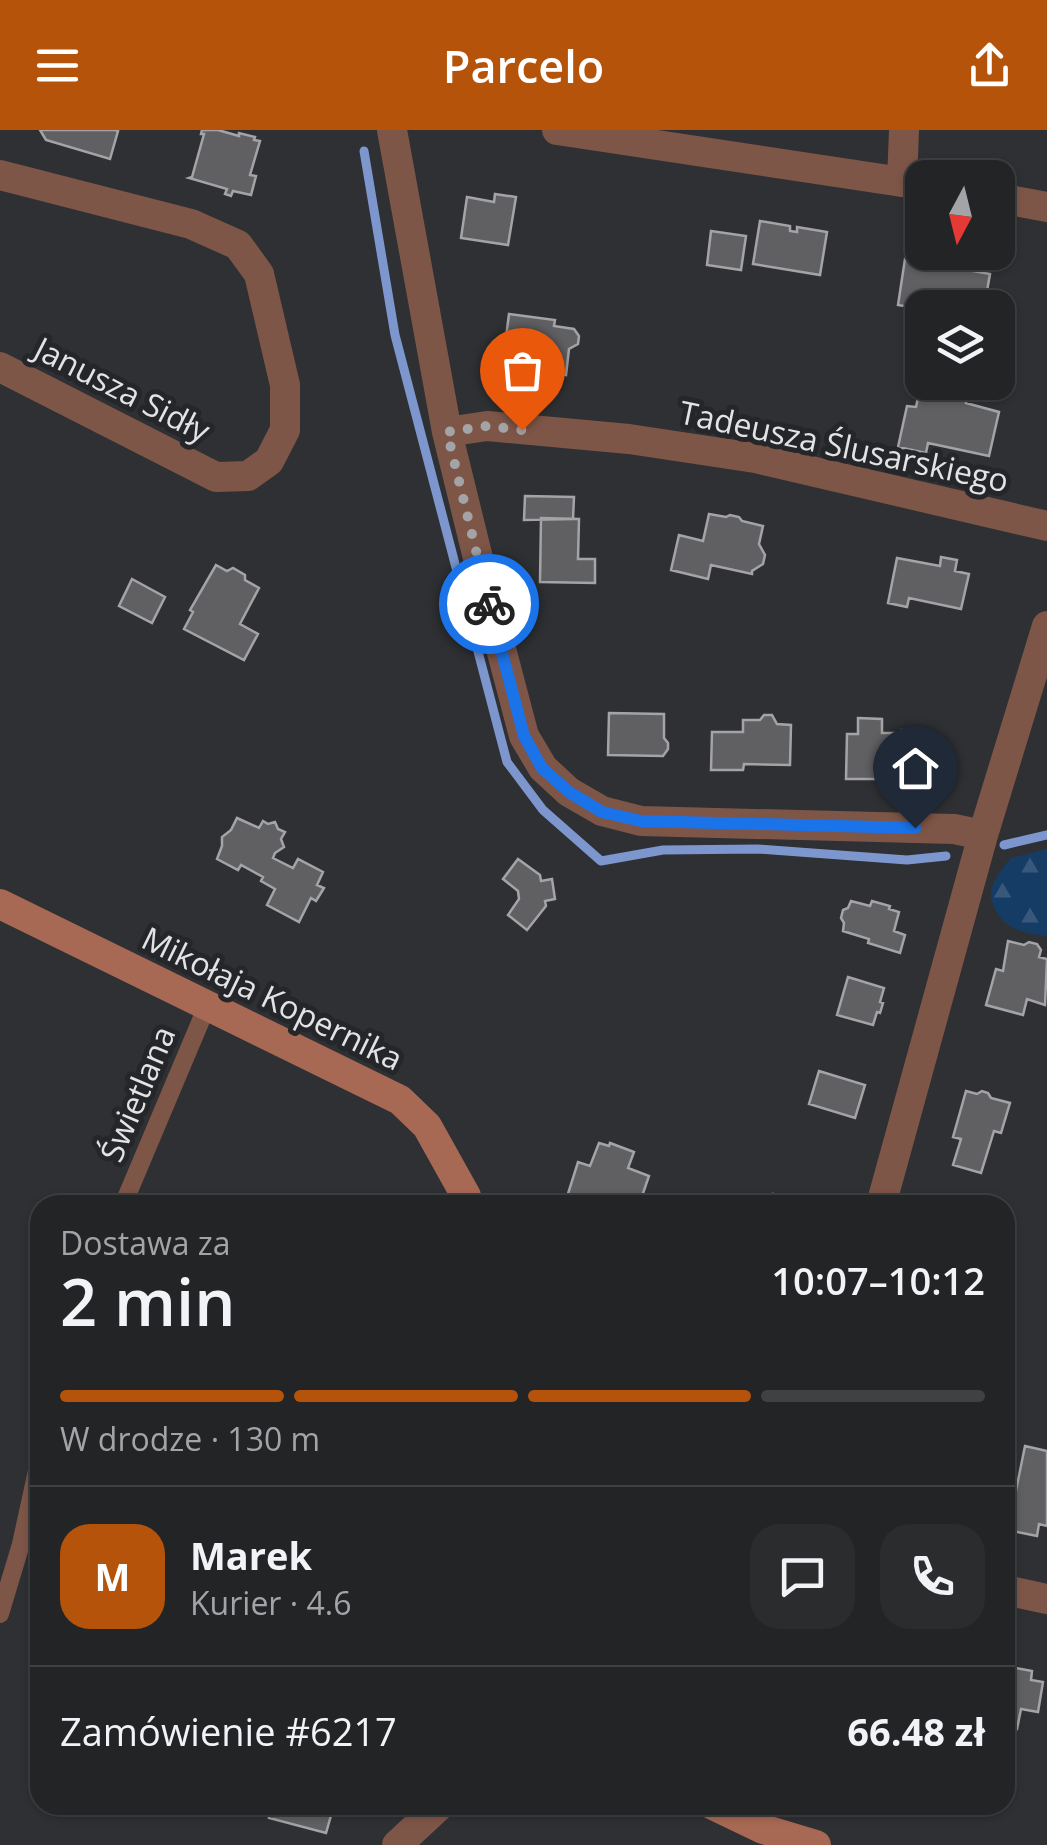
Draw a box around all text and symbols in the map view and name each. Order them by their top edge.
text: Parcelo [443,35,604,96]
icon: menu [30,38,85,93]
icon: share [962,38,1017,93]
north arrow [905,160,1015,270]
map controls [905,160,1015,400]
button: layers [905,290,1015,400]
street label: Janusza Sidły [25,325,219,452]
pin [480,328,565,431]
icon: bag [495,343,550,398]
street label: Tadeusza Ślusarskiego [676,390,1013,501]
courier [439,554,539,654]
icon: bike [462,577,517,632]
pin [873,726,958,829]
icon: home [888,741,943,796]
street label: Mikołaja Kopernika [135,916,410,1079]
street label: Świetlana [89,1019,184,1168]
text: Dostawa za [60,1221,231,1264]
text: 10:07–10:12 [771,1254,985,1306]
text: 2 min [60,1257,235,1345]
text: W drodze · 130 m [60,1417,320,1460]
button: chat [750,1524,855,1629]
button: phone [880,1524,985,1629]
text: Marek [190,1529,312,1581]
text: M [95,1550,130,1602]
text: Kurier · 4.6 [190,1581,351,1624]
text: Zamówienie #6217 [60,1705,397,1757]
text: 66.48 zł [847,1705,985,1757]

